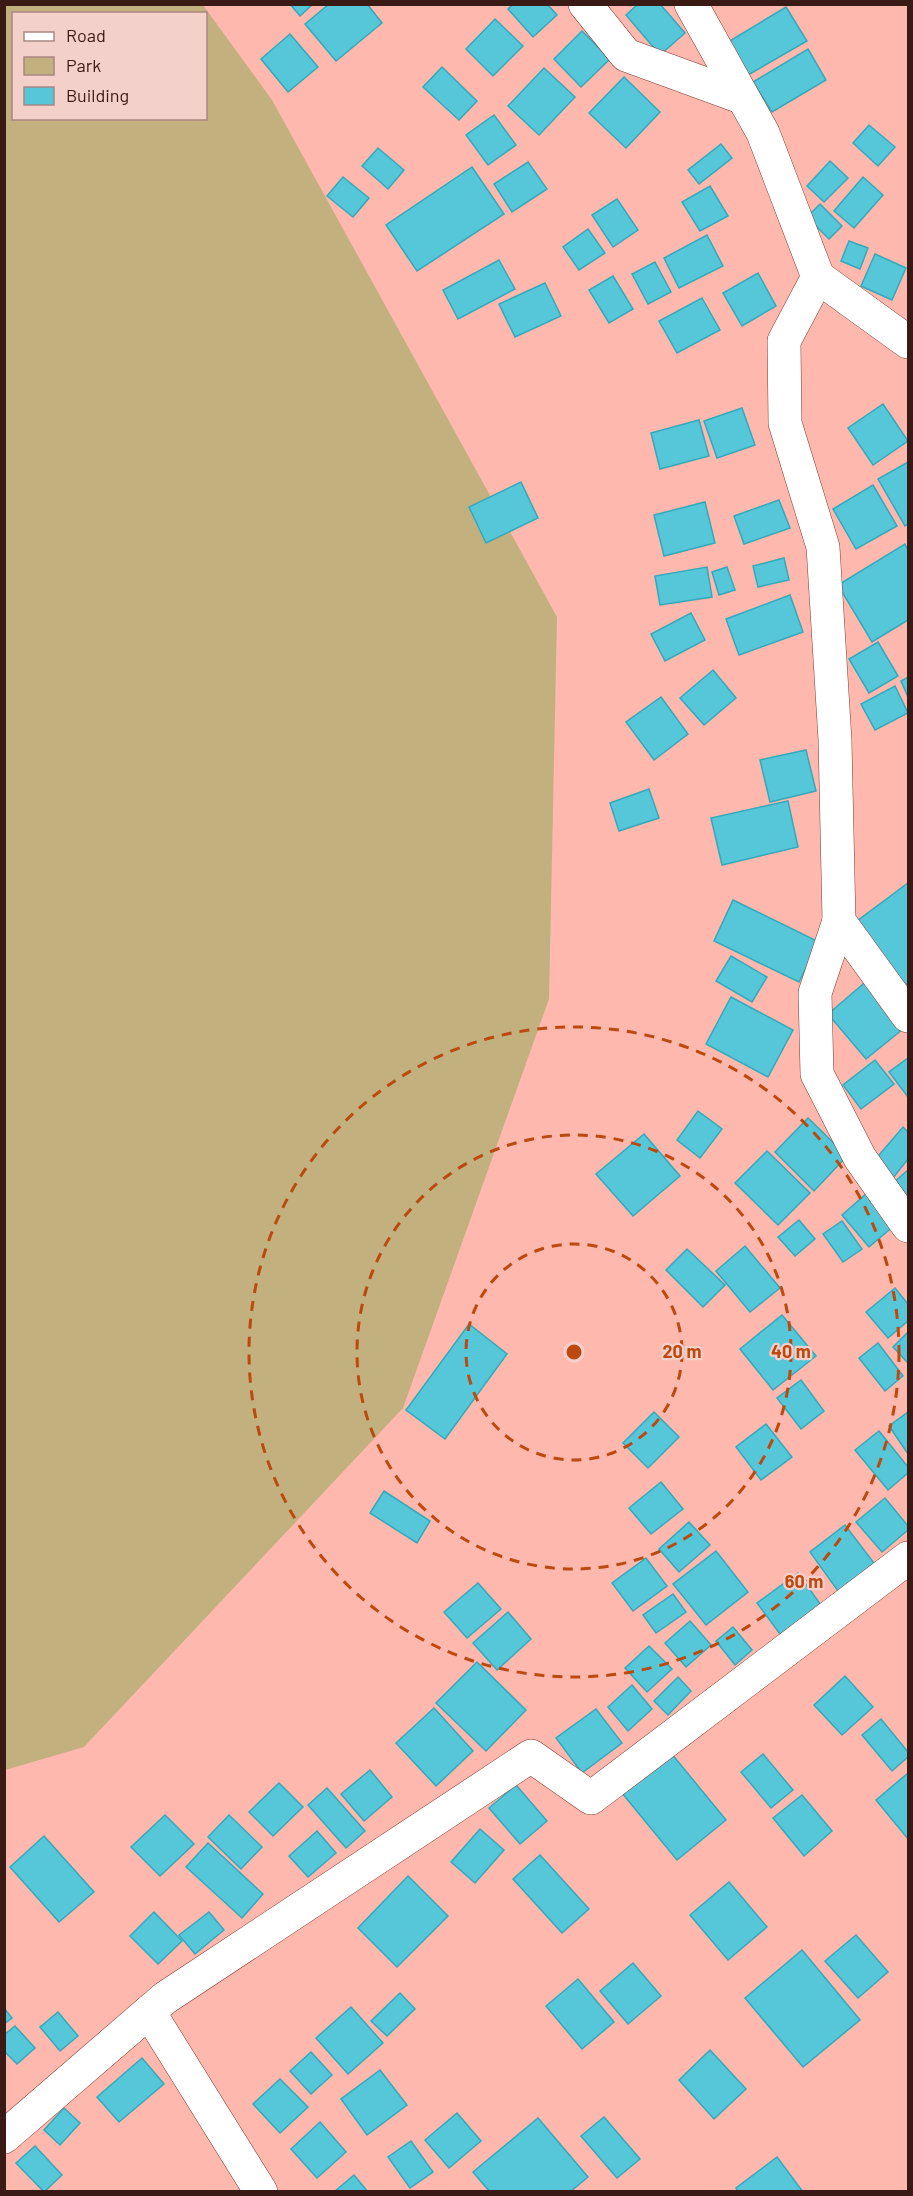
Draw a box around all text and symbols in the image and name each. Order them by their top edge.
legend [12,12,207,120]
text: Road [66,24,106,46]
text: Park [66,54,101,76]
text: Building [66,84,129,106]
text: 20 m [663,1340,701,1362]
text: 40 m [771,1340,811,1362]
centre of rings [564,1342,584,1362]
text: 60 m [785,1570,823,1592]

